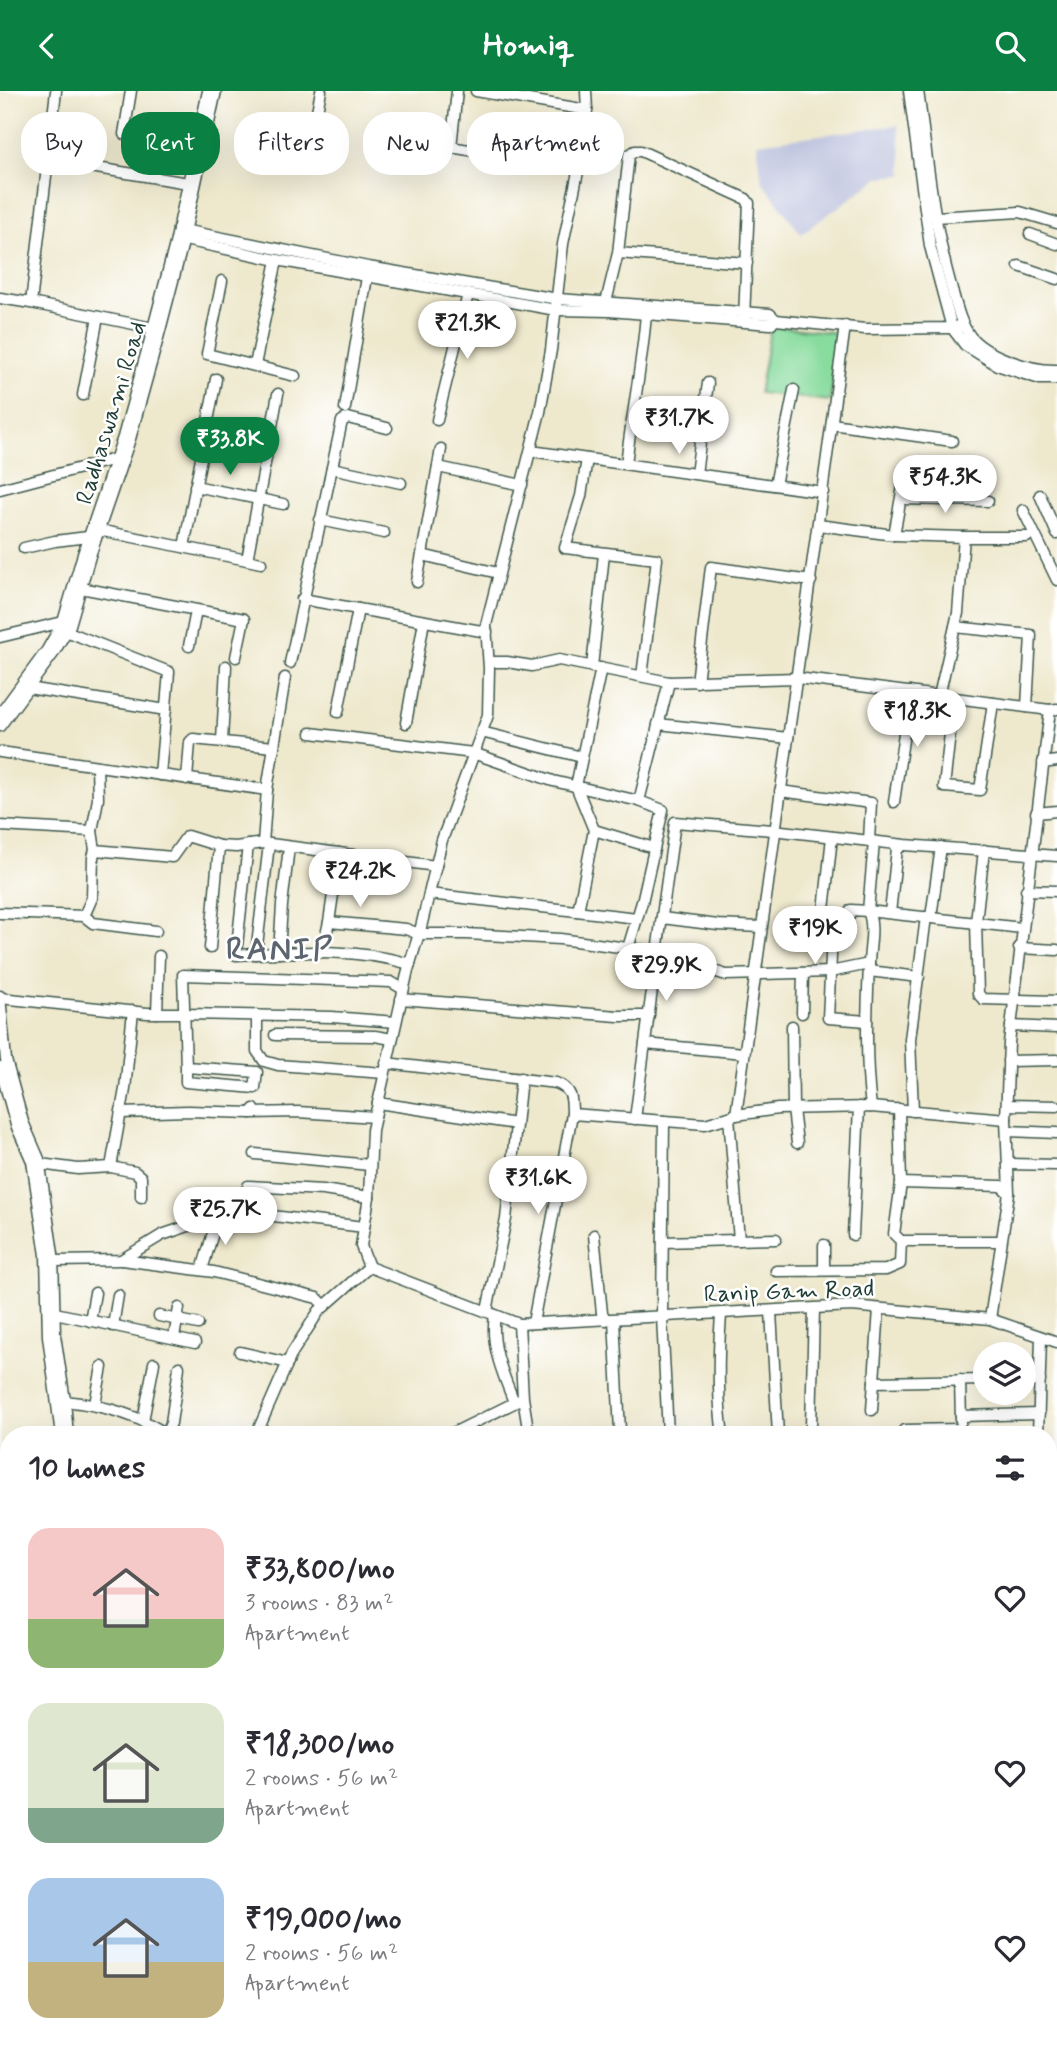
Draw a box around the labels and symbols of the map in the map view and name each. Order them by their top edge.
pin: ₹21.3K [410,301,524,361]
street label: Radhaswami Road [69,318,155,508]
pin: ₹31.7K [622,397,736,456]
pin: ₹33.8K [173,417,287,477]
pin: ₹54.3K [888,455,1002,515]
pin: ₹18.3K [860,689,974,749]
pin: ₹24.2K [303,849,417,909]
pin: ₹19K [774,907,856,966]
district label: RANIP [226,929,334,971]
pin: ₹29.9K [609,943,723,1003]
pin: ₹31.6K [481,1157,595,1216]
pin: ₹25.7K [168,1187,282,1247]
street label: Ranip Gam Road [703,1274,875,1310]

